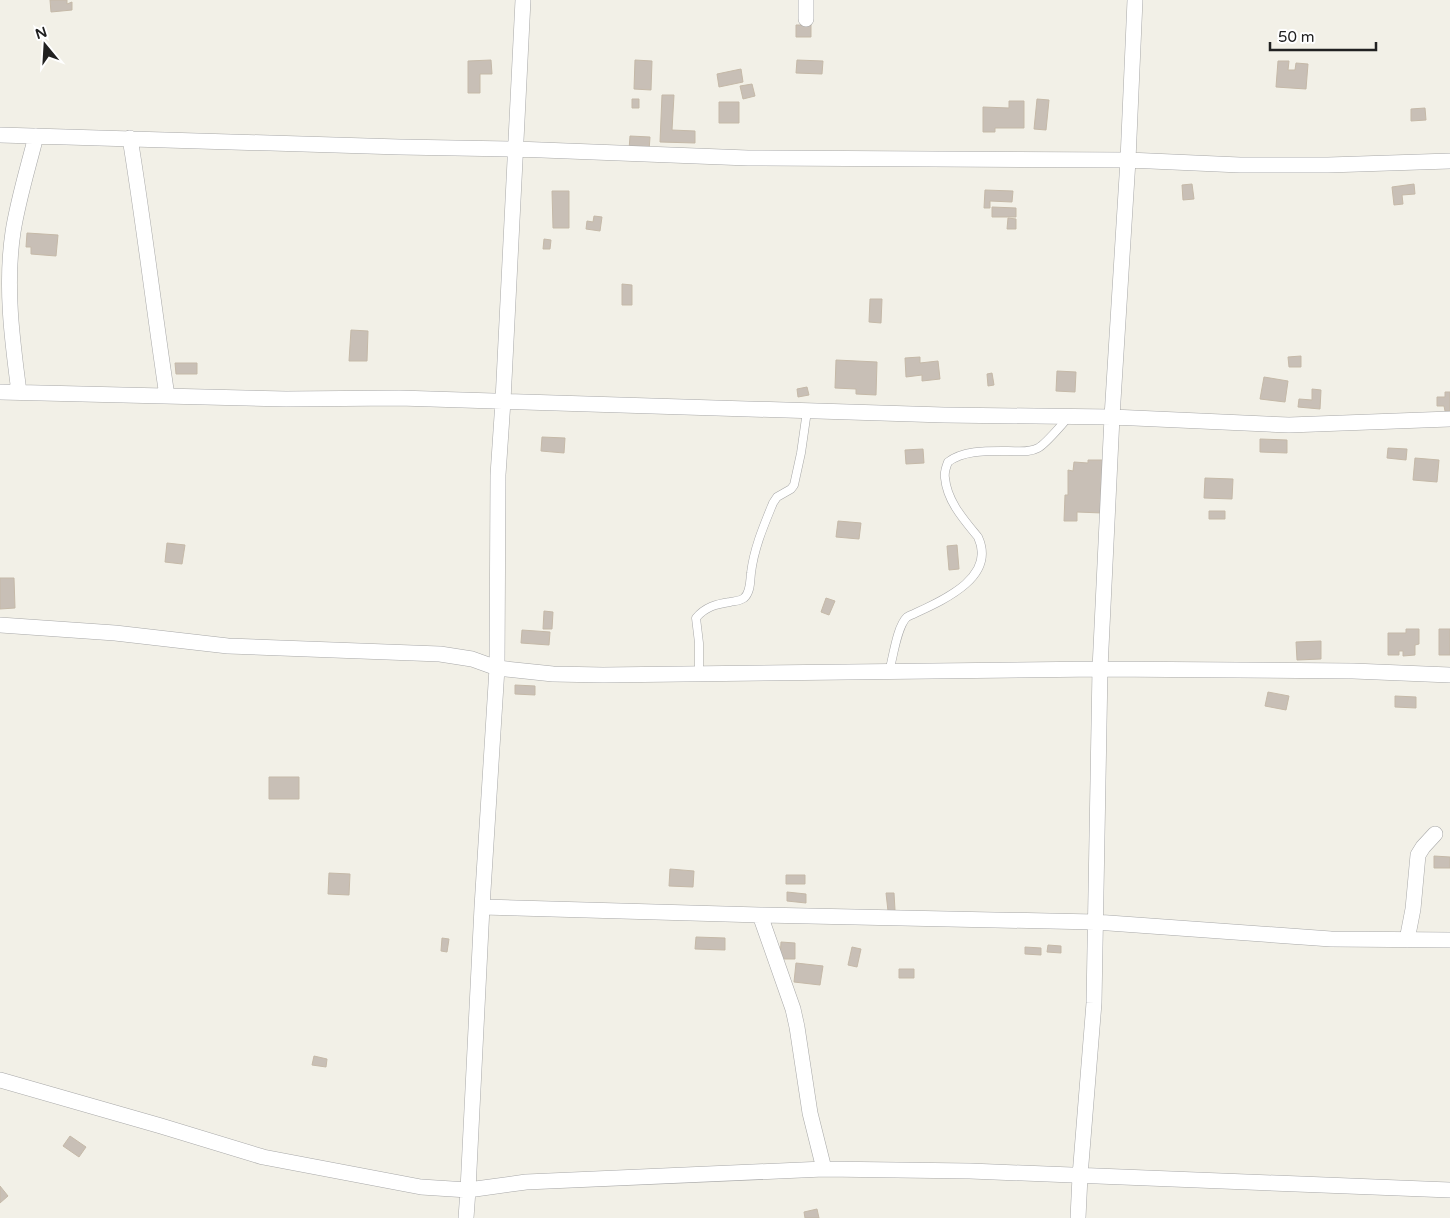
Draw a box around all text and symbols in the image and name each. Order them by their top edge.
north arrow [20,20,70,70]
scale bar [1270,20,1376,52]
text: N [33,23,49,43]
text: 50 m [1278,28,1315,46]

